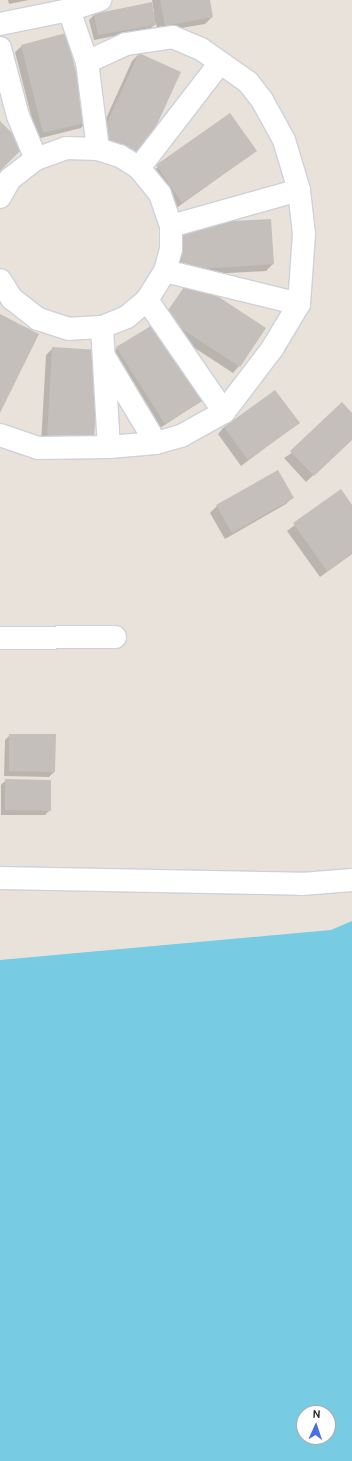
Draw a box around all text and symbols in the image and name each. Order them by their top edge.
north arrow [296,1405,336,1445]
text: N [312,1407,321,1421]

